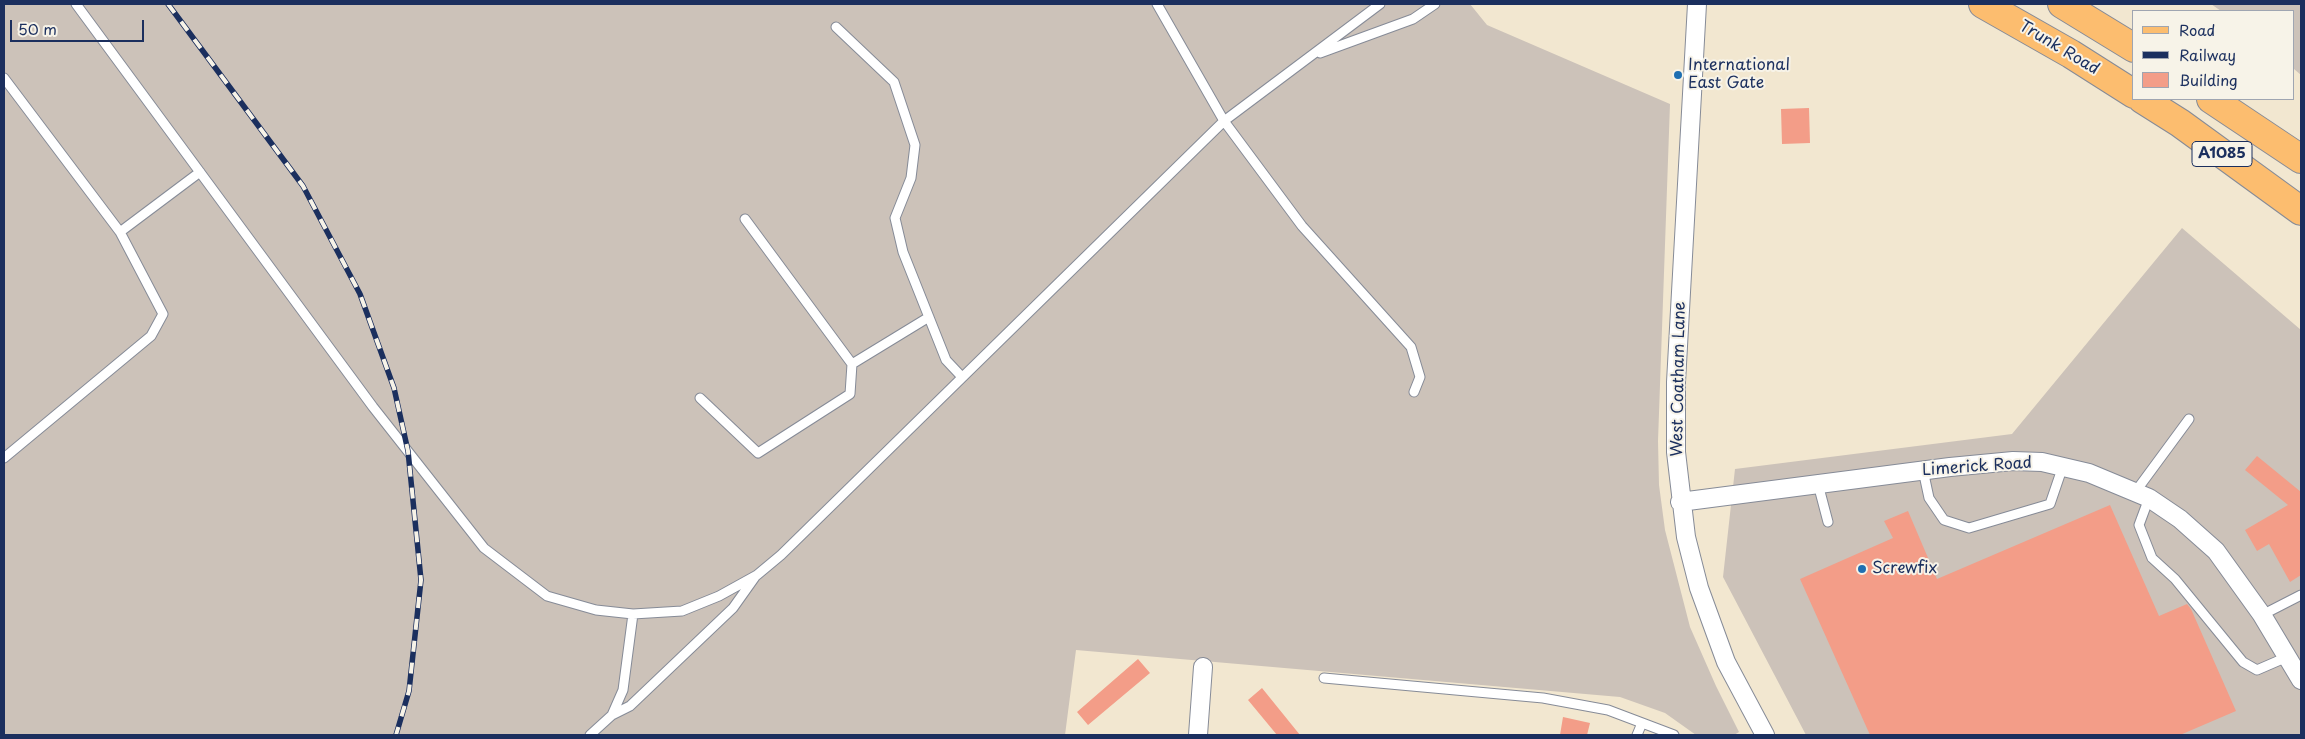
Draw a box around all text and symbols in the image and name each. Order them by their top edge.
scale bar [12,10,146,42]
legend [2132,10,2295,100]
text: 50 m [18,17,57,40]
street label: Trunk Road [2016,17,2102,79]
text: Road [2179,18,2215,41]
text: Railway [2179,43,2236,66]
place label: International East Gate [1688,56,1790,94]
text: Building [2179,68,2238,91]
marker: International East Gate [1672,69,1684,81]
road number: A1085 [2192,142,2252,166]
street label: West Coatham Lane [1668,301,1690,457]
street label: Limerick Road [1921,454,2033,480]
place label: Screwfix [1872,559,1937,579]
marker: Screwfix [1856,563,1868,575]

